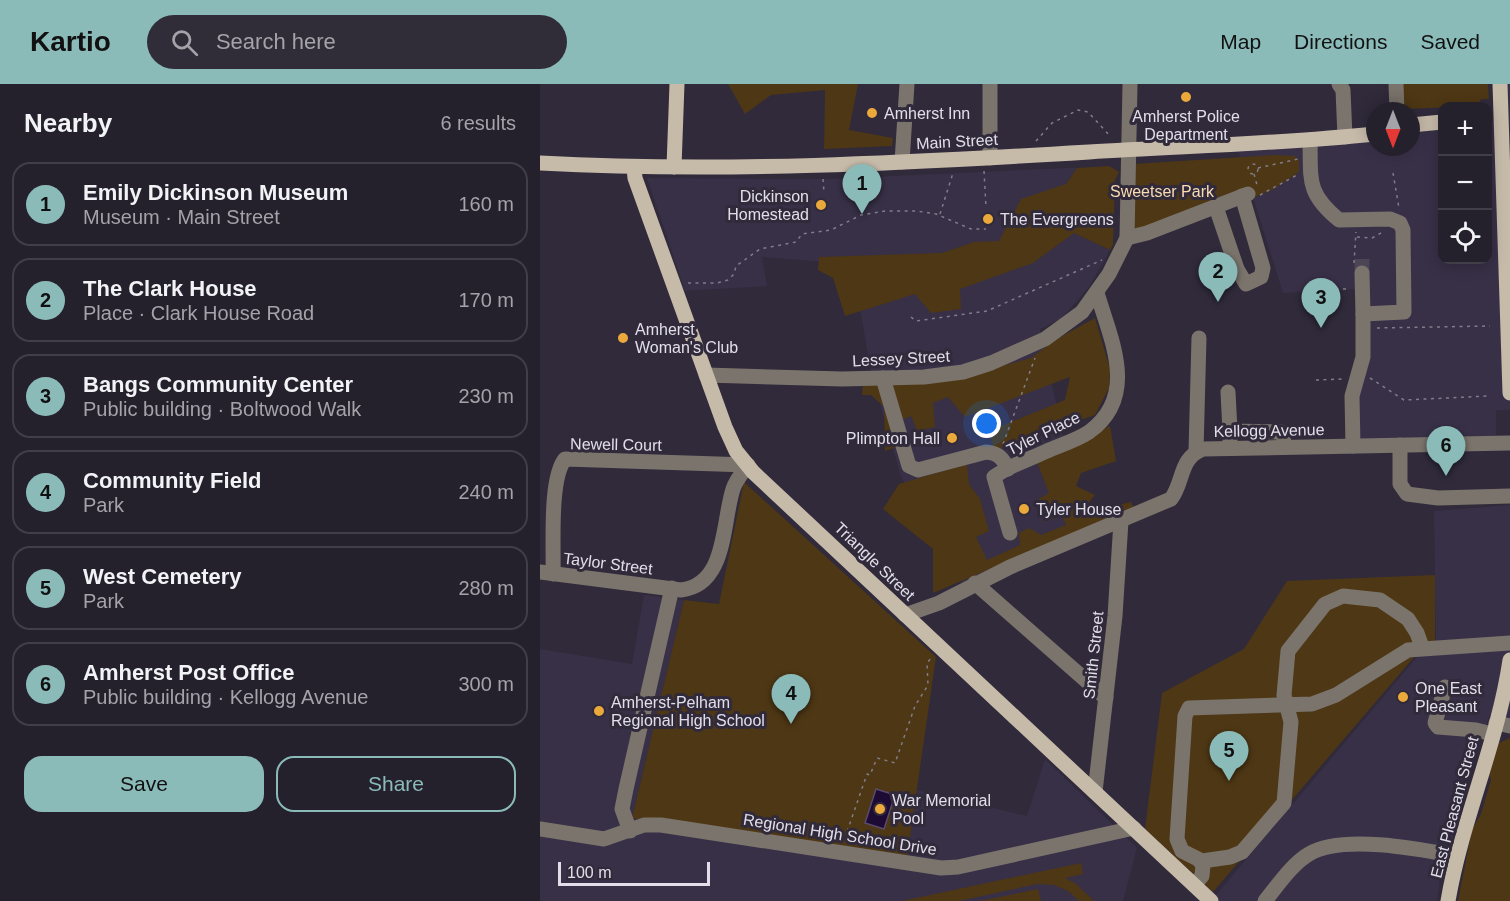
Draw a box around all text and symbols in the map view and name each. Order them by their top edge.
search box [147,15,567,69]
text: Kartio [30,26,111,57]
icon: search [168,26,201,59]
text: Search here [216,29,336,54]
text: Map [1220,30,1261,53]
text: Directions [1294,30,1387,53]
text: Saved [1420,30,1480,53]
marker: Amherst Police Department [1179,90,1193,104]
north arrow [1366,102,1420,156]
map controls [1438,102,1492,264]
button: + [1438,102,1492,156]
place label: Amherst Inn [884,105,970,122]
marker: Amherst Inn [865,106,879,120]
text: Nearby [24,108,112,138]
place label: Amherst Police Department [1132,108,1240,143]
text: 6 results [440,112,516,134]
street label: Main Street [916,131,999,152]
button: − [1438,156,1492,210]
pin: 1 [842,164,882,214]
text: Emily Dickinson Museum [83,180,348,205]
park label: Sweetser Park [1110,183,1215,200]
place label: Dickinson Homestead [727,188,809,223]
text: 1 [40,193,51,215]
text: 160 m [458,193,514,215]
marker: Dickinson Homestead [814,198,828,212]
text: Museum · Main Street [83,206,280,228]
button: locate [1438,210,1492,264]
place label: The Evergreens [1000,211,1114,228]
marker: The Evergreens [981,212,995,226]
pin: 2 [1198,252,1238,302]
text: The Clark House [83,276,257,301]
pin: 3 [1302,278,1340,328]
text: 2 [40,289,51,311]
text: 170 m [458,289,514,311]
text: Place · Clark House Road [83,302,314,324]
place label: Amherst Woman's Club [635,321,738,356]
marker: Amherst Woman's Club [616,331,630,345]
street label: Lessey Street [852,347,951,370]
text: Bangs Community Center [83,372,353,397]
text: 3 [40,385,51,407]
text: 230 m [458,385,514,407]
text: Public building · Boltwood Walk [83,398,361,420]
street label: Tyler Place [1004,408,1083,458]
your location [972,409,1001,438]
street label: Kellogg Avenue [1213,421,1325,440]
pin: 6 [1426,426,1466,476]
place label: Plimpton Hall [846,430,940,447]
marker: Plimpton Hall [945,431,959,445]
street label: Newell Court [570,435,662,454]
text: Community Field [83,468,261,493]
text: 4 [40,481,51,503]
text: 240 m [458,481,514,503]
text: Park [83,494,124,516]
place label: Tyler House [1036,501,1121,518]
marker: Tyler House [1017,502,1031,516]
street label: Triangle Street [831,519,918,604]
street label: Taylor Street [562,550,654,577]
text: West Cemetery [83,564,242,589]
text: 5 [40,577,51,599]
text: 280 m [458,577,514,599]
text: Park [83,590,124,612]
street label: Smith Street [1080,610,1107,700]
text: Amherst Post Office [83,660,295,685]
text: 6 [40,673,51,695]
text: 300 m [458,673,514,695]
pin: 4 [772,674,810,724]
place label: One East Pleasant [1415,680,1482,715]
text: Public building · Kellogg Avenue [83,686,368,708]
marker: One East Pleasant [1396,690,1410,704]
place label: Amherst-Pelham Regional High School [611,694,765,729]
marker: Amherst-Pelham Regional High School [592,704,606,718]
pin: 5 [1210,732,1248,781]
street label: East Pleasant Street [1427,734,1482,880]
button: Save [24,756,264,812]
button: Share [276,756,516,812]
place label: War Memorial Pool [892,792,991,827]
marker: War Memorial Pool [873,802,887,816]
street label: Regional High School Drive [742,811,938,858]
scale bar [558,859,710,886]
text: 100 m [567,864,611,881]

